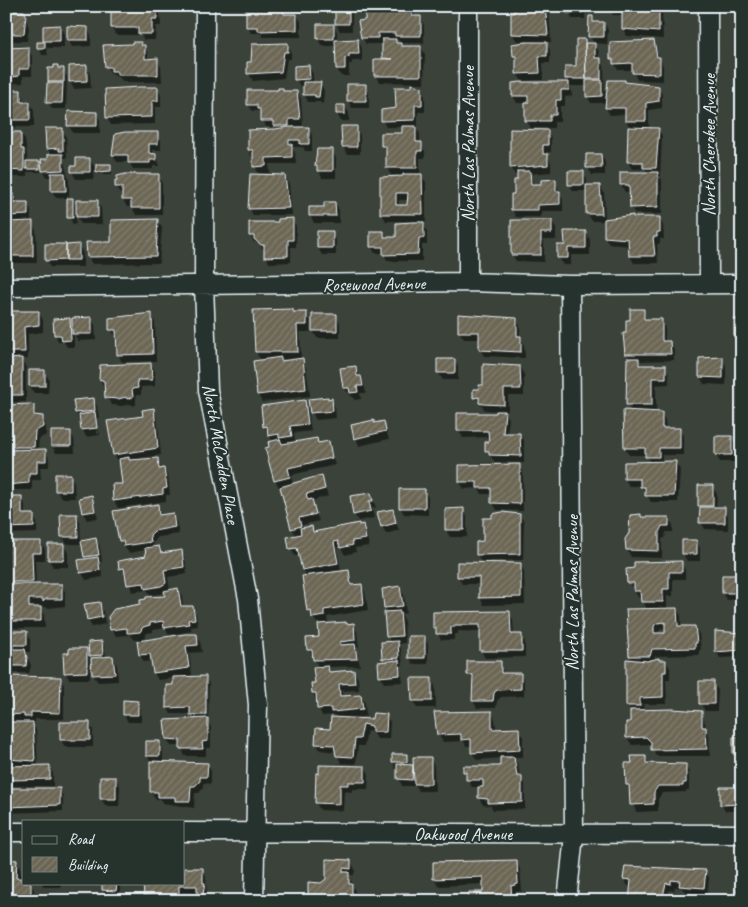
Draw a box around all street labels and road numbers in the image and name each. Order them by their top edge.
street label: North Las Palmas Avenue [457,65,479,222]
street label: North Cherokee Avenue [698,73,720,216]
street label: Rosewood Avenue [322,272,427,296]
street label: North McCadden Place [198,382,244,527]
street label: North Las Palmas Avenue [561,514,583,671]
street label: Oakwood Avenue [414,823,513,845]

